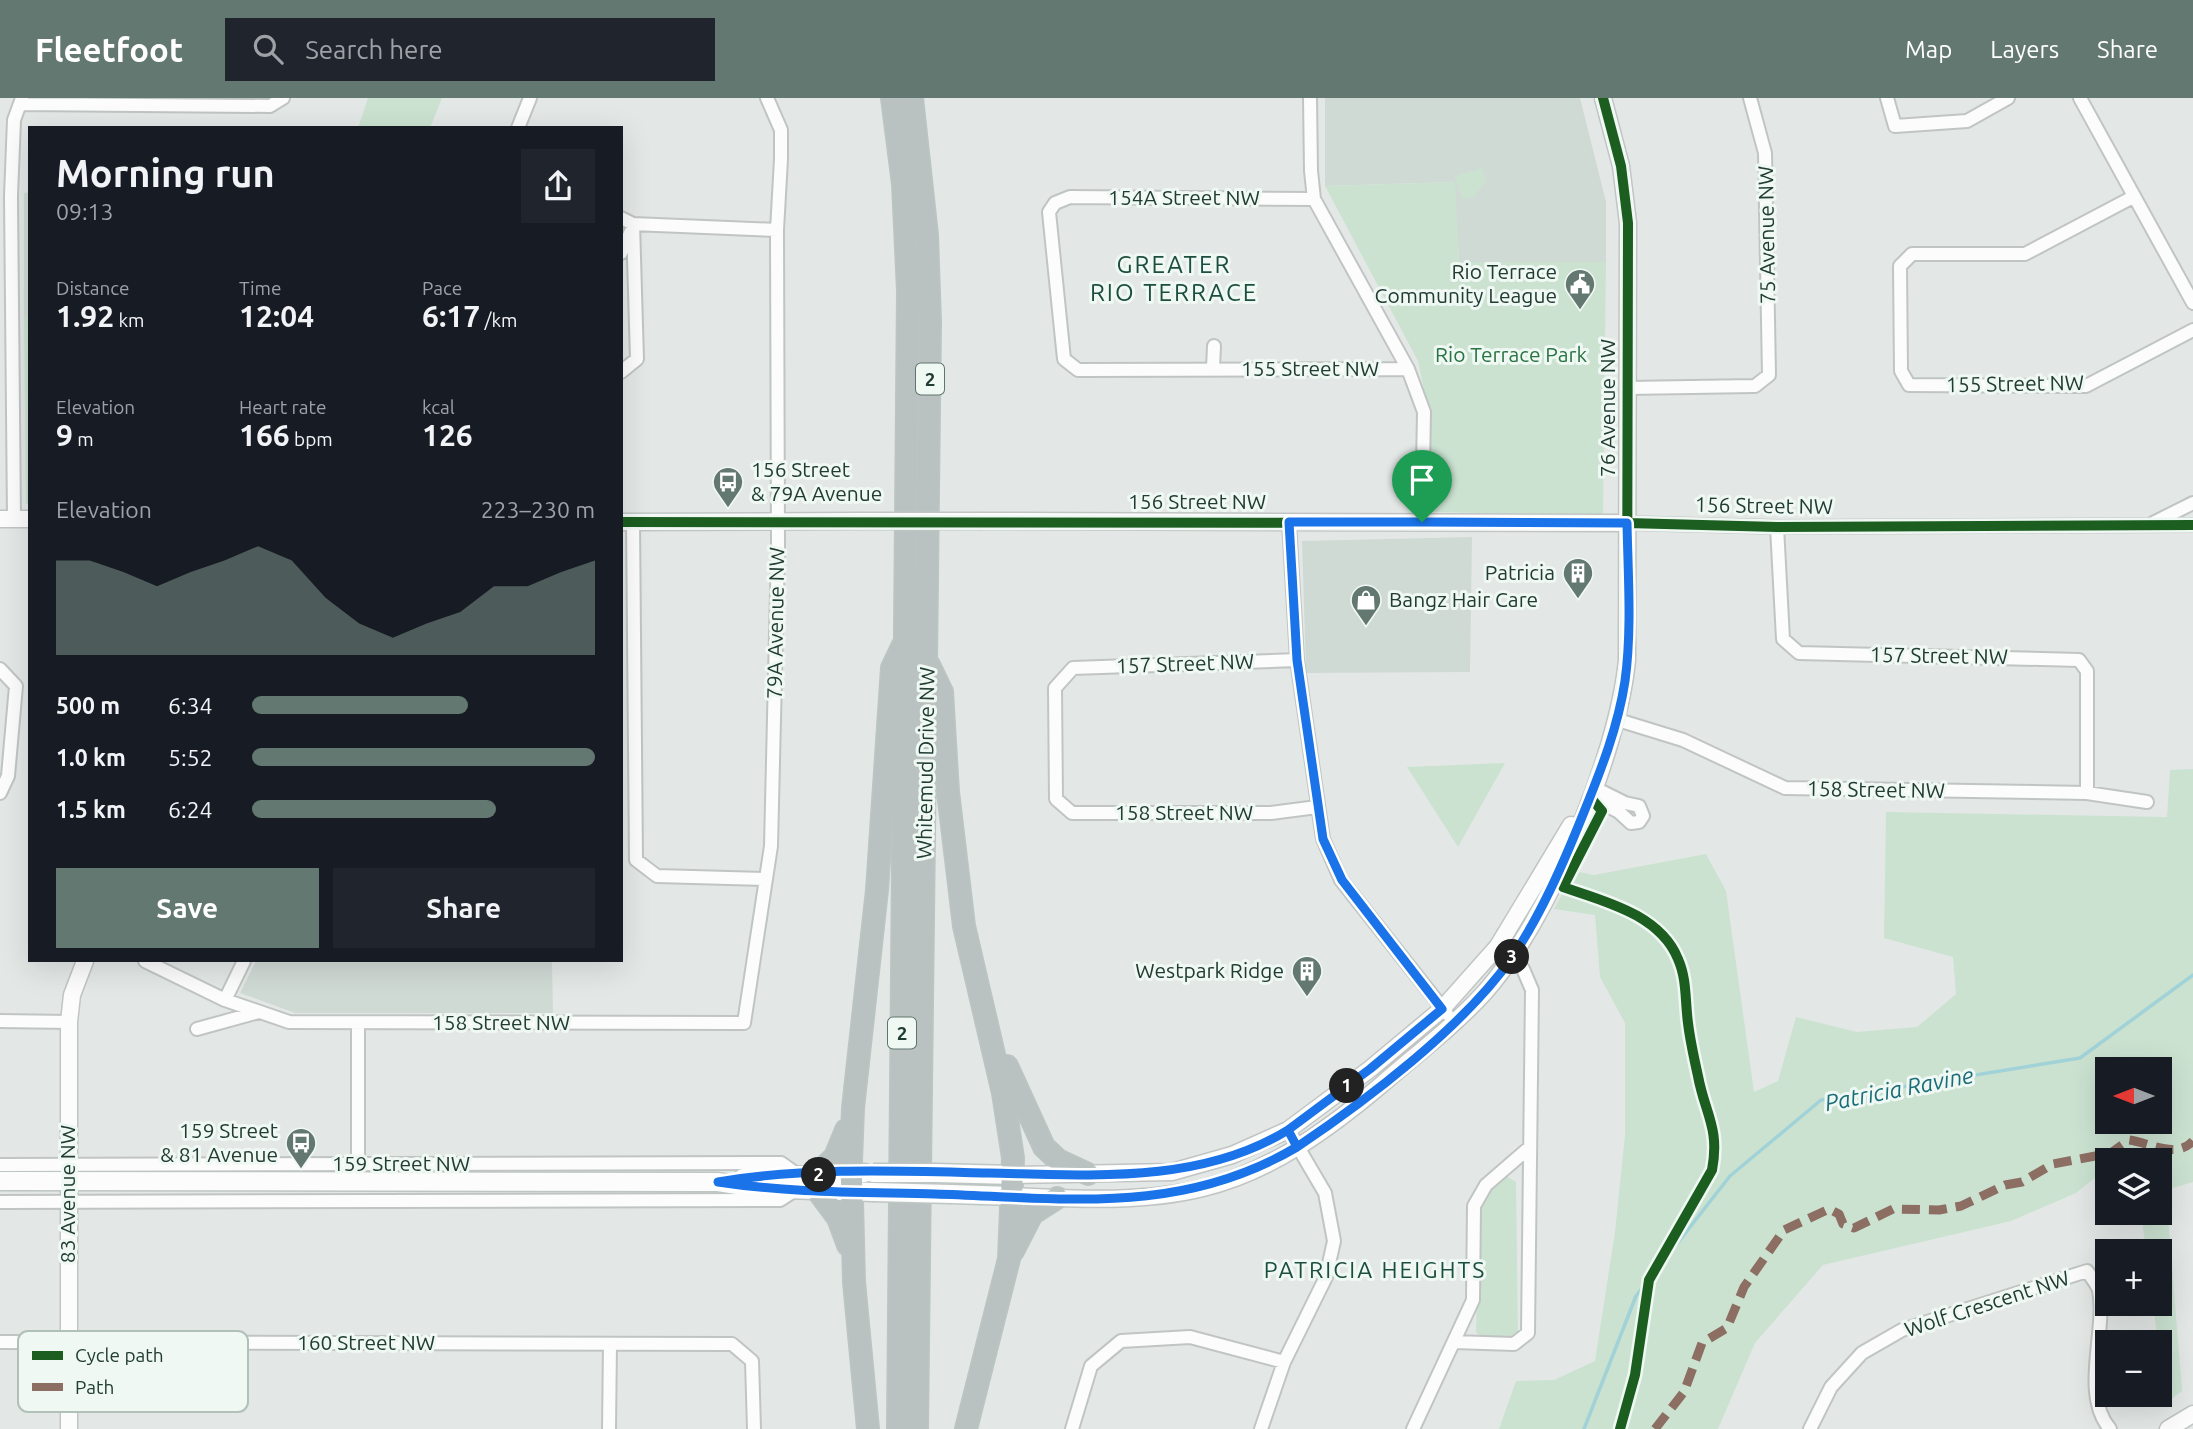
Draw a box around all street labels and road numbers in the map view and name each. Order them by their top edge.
street label: 75 Avenue NW [1753,166,1779,304]
street label: 154A Street NW [1108,185,1260,209]
street label: 76 Avenue NW [1595,339,1619,477]
street label: 155 Street NW [1241,356,1379,380]
road number: 2 [916,364,944,394]
street label: 155 Street NW [1946,370,2084,396]
street label: 156 Street NW [1128,489,1266,513]
street label: 156 Street NW [1695,492,1833,518]
street label: 79A Avenue NW [762,547,788,699]
street label: 157 Street NW [1870,642,2008,668]
street label: 157 Street NW [1115,649,1254,677]
street label: Whitemud Drive NW [911,667,939,859]
street label: 158 Street NW [1807,776,1945,802]
street label: 158 Street NW [1115,800,1253,824]
street label: 158 Street NW [432,1010,570,1034]
road number: 2 [888,1018,916,1049]
street label: 83 Avenue NW [55,1125,79,1263]
street label: 159 Street NW [332,1151,470,1175]
street label: Wolf Crescent NW [1901,1265,2072,1341]
street label: 160 Street NW [297,1330,435,1354]

